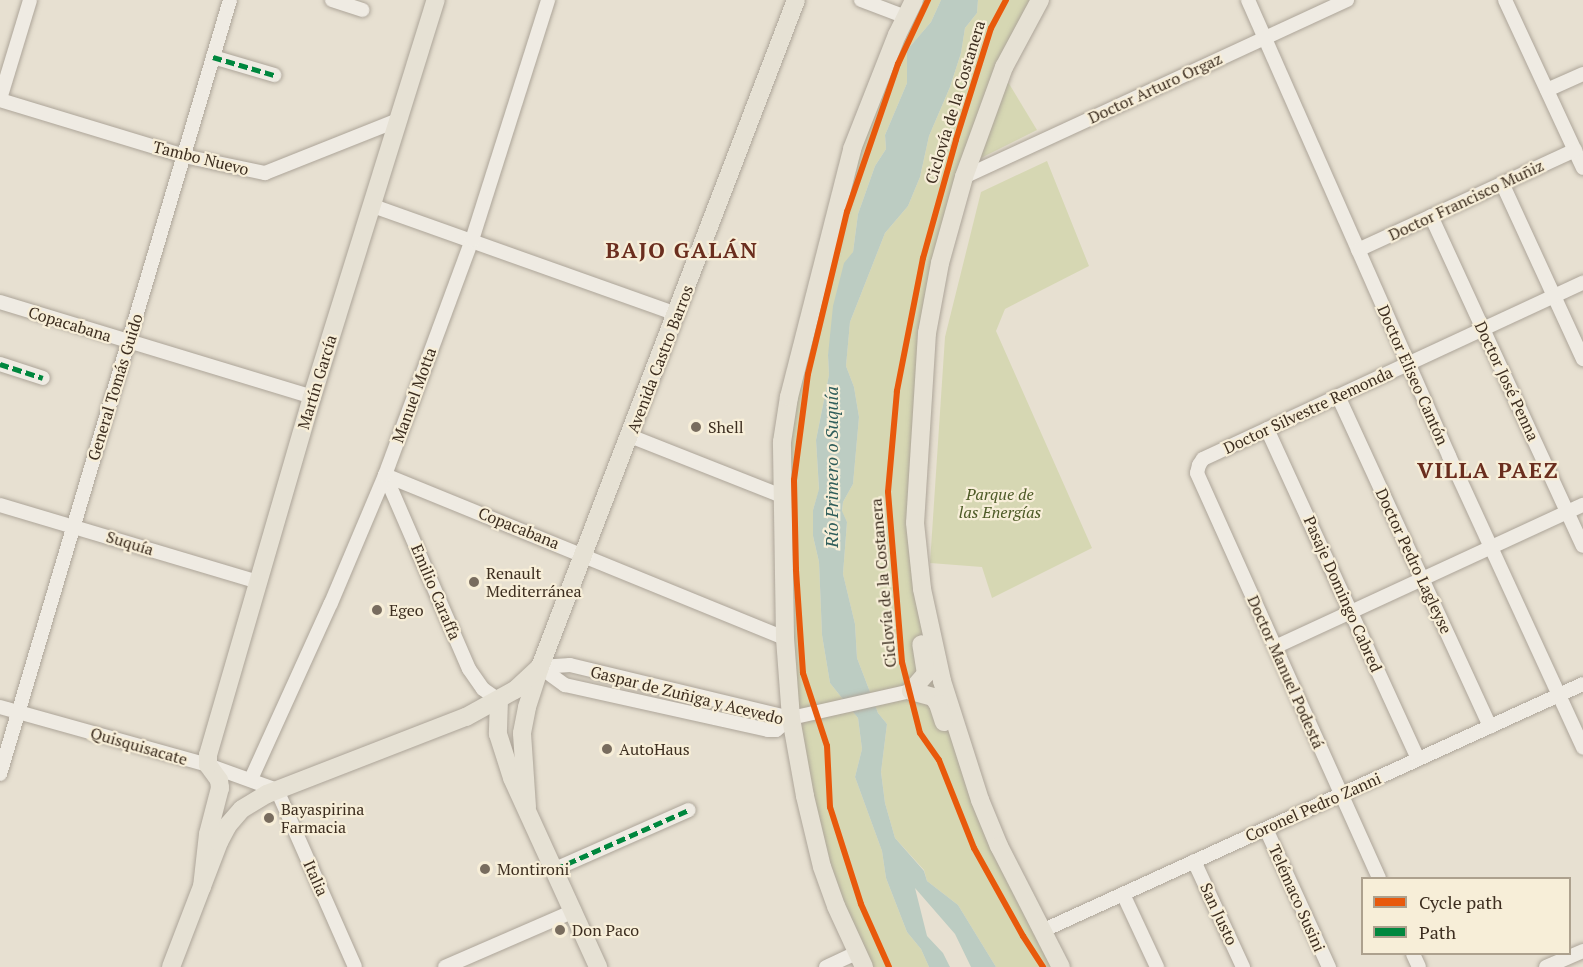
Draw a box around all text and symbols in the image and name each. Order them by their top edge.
street label: Ciclovía de la Costanera [921,18,989,186]
street label: Doctor Arturo Orgaz [1085,48,1225,128]
street label: Tambo Nuevo [151,137,251,179]
street label: Doctor Francisco Muñiz [1385,156,1547,244]
district label: BAJO GALÁN [605,237,759,263]
street label: Avenida Castro Barros [623,282,697,436]
street label: Copacabana [26,302,114,346]
street label: Doctor Eliseo Cantón [1373,302,1453,448]
street label: General Tomás Guido [83,311,147,463]
street label: Doctor José Penna [1471,318,1543,444]
street label: Martín García [294,332,340,432]
street label: Manuel Motta [388,345,440,445]
street label: Doctor Silvestre Remonda [1220,362,1396,458]
water label: Río Primero o Suquía [820,386,842,548]
place label: Shell [708,417,744,437]
marker: Shell [689,420,703,434]
district label: VILLA PAEZ [1417,457,1559,483]
park label: Parque de las Energías [959,484,1041,522]
street label: Doctor Pedro Lagleyse [1372,485,1456,637]
street label: Ciclovía de la Costanera [866,498,900,668]
street label: Copacabana [476,503,562,553]
street label: Pasaje Domingo Cabred [1300,513,1386,675]
street label: Suquía [104,527,156,559]
street label: Emilio Caraffa [407,541,465,643]
place label: Renault Mediterránea [486,563,582,601]
marker: Renault Mediterránea [467,575,481,589]
street label: Doctor Manuel Podestá [1244,592,1328,752]
place label: Egeo [389,600,424,620]
marker: Egeo [370,603,384,617]
street label: Gaspar de Zuñiga y Acevedo [588,662,786,728]
street label: Quisquisacate [88,723,190,769]
place label: AutoHaus [619,739,690,759]
marker: AutoHaus [600,742,614,756]
street label: Coronel Pedro Zanni [1242,768,1384,846]
place label: Bayaspirina Farmacia [281,799,364,837]
marker: Bayaspirina Farmacia [262,811,276,825]
street label: Telémaco Susini [1265,841,1329,955]
street label: Italia [300,857,332,899]
place label: Montironi [497,859,569,879]
marker: Montironi [478,862,492,876]
legend [1361,877,1571,955]
street label: San Justo [1196,880,1242,948]
text: Cycle path [1419,890,1503,914]
place label: Don Paco [572,920,639,940]
text: Path [1419,920,1456,944]
marker: Don Paco [553,923,567,937]

